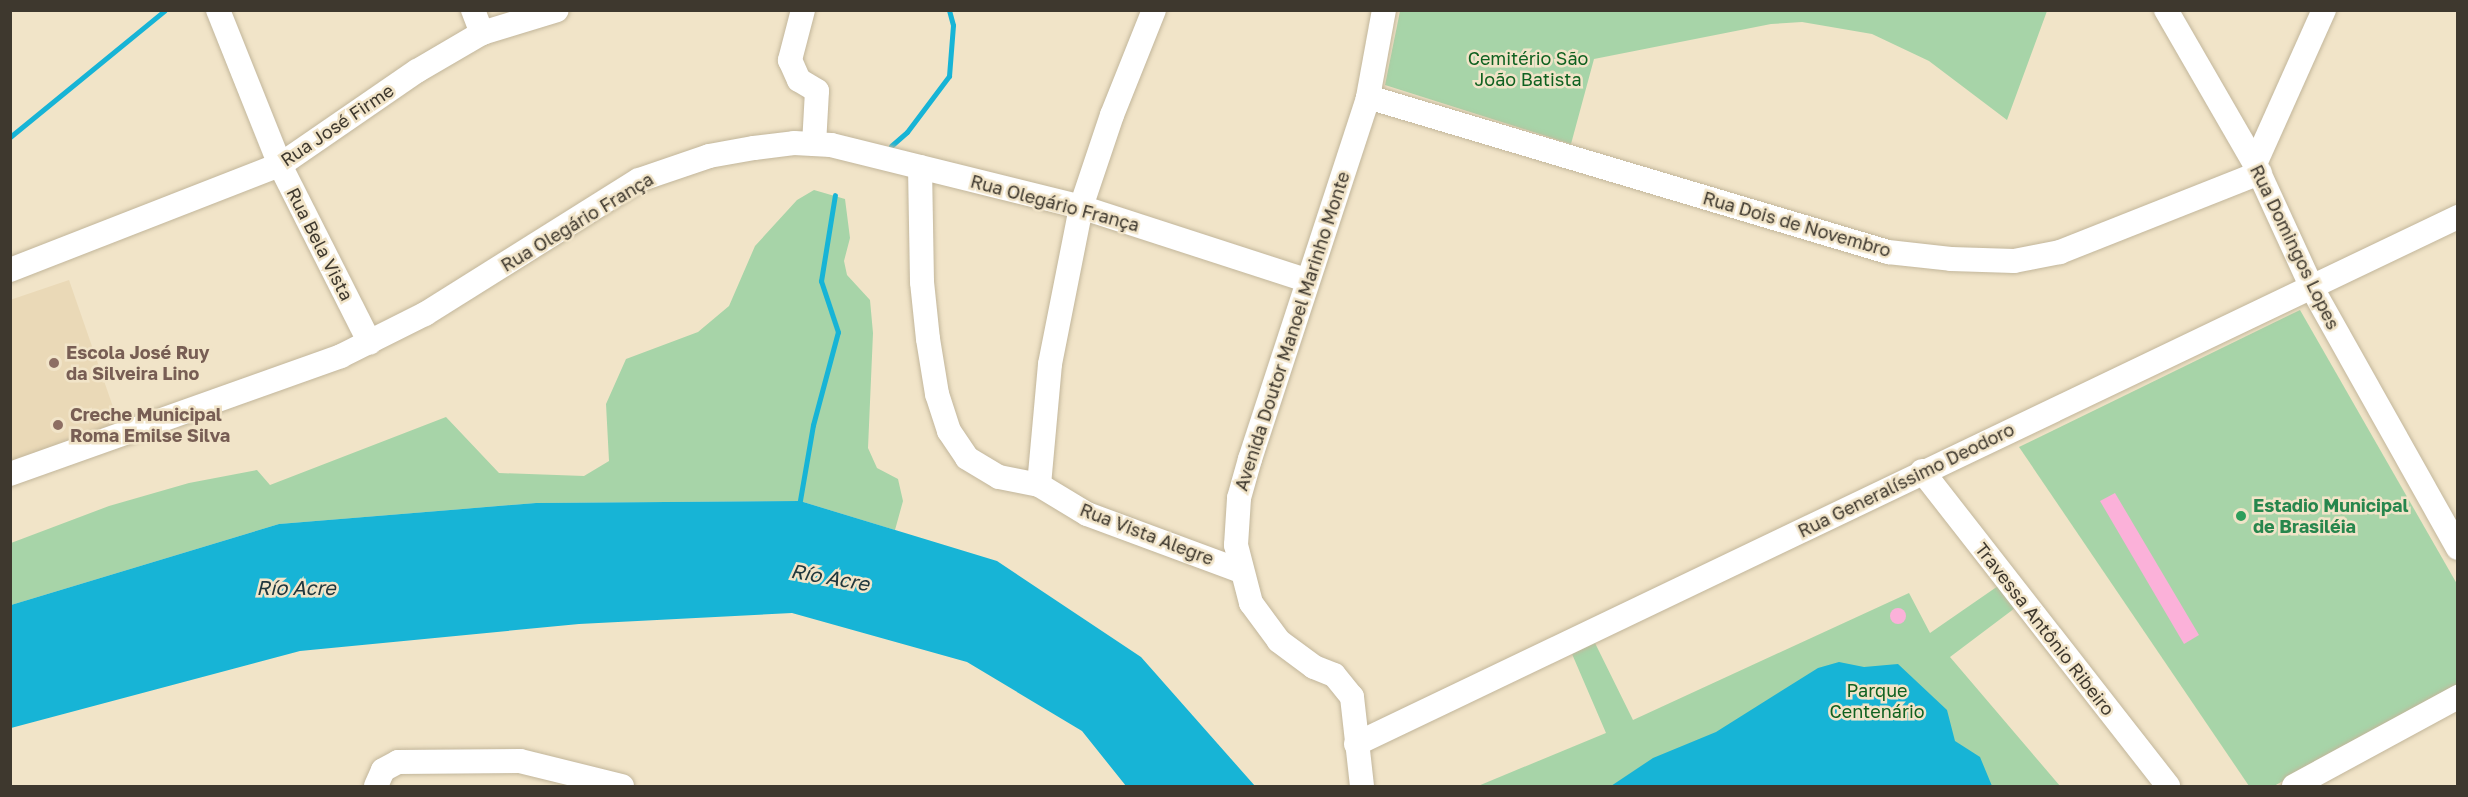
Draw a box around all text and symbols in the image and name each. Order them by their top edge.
park label: Cemitério São João Batista [1468,48,1588,90]
street label: Rua José Firme [276,79,398,171]
street label: Rua Domingos Lopes [2246,161,2344,333]
street label: Rua Olegário França [497,168,657,276]
street label: Avenida Doutor Manoel Marinho Monte [1230,169,1354,493]
street label: Rua Olegário França [968,170,1142,236]
street label: Rua Bela Vista [282,184,358,304]
street label: Rua Dois de Novembro [1700,187,1894,261]
place label: Escola José Ruy da Silveira Lino [66,342,209,385]
marker: Escola José Ruy da Silveira Lino [47,356,61,370]
place label: Creche Municipal Roma Emilse Silva [70,404,230,446]
marker: Creche Municipal Roma Emilse Silva [51,418,65,432]
street label: Rua Generalíssimo Deodoro [1794,418,2018,542]
place label: Estadio Municipal de Brasiléia [2253,495,2409,538]
street label: Rua Vista Alegre [1077,499,1217,569]
marker: Estadio Municipal de Brasiléia [2234,509,2248,523]
street label: Travessa Antônio Ribeiro [1971,538,2119,720]
water label: Río Acre [789,558,871,596]
water label: Río Acre [256,575,336,599]
park label: Parque Centenário [1829,680,1925,722]

